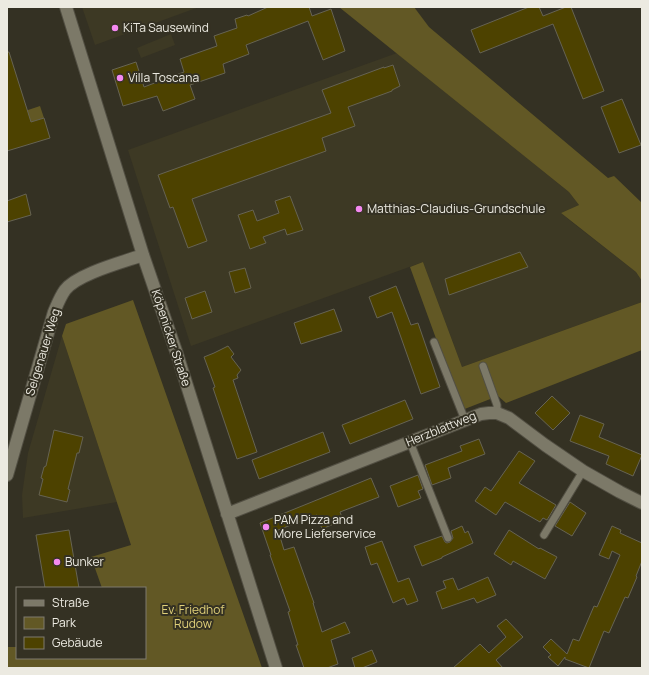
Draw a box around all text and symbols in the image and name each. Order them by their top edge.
place label: KiTa Sausewind [123,19,209,36]
marker: KiTa Sausewind [110,23,120,33]
place label: Villa Toscana [128,69,199,86]
marker: Villa Toscana [115,73,125,83]
place label: Matthias-Claudius-Grundschule [367,200,545,217]
marker: Matthias-Claudius-Grundschule [354,204,364,214]
street label: Köpenicker Straße [148,287,195,388]
street label: Selgenauer Weg [21,306,64,398]
street label: Herzblattweg [403,407,479,450]
place label: PAM Pizza and More Lieferservice [274,511,376,542]
marker: PAM Pizza and More Lieferservice [261,522,271,532]
place label: Bunker [65,553,104,570]
marker: Bunker [52,557,62,567]
legend [16,587,146,659]
text: Straße [52,594,89,611]
park label: Ev. Friedhof Rudow [161,601,225,632]
text: Park [52,614,77,631]
text: Gebäude [52,634,103,651]

